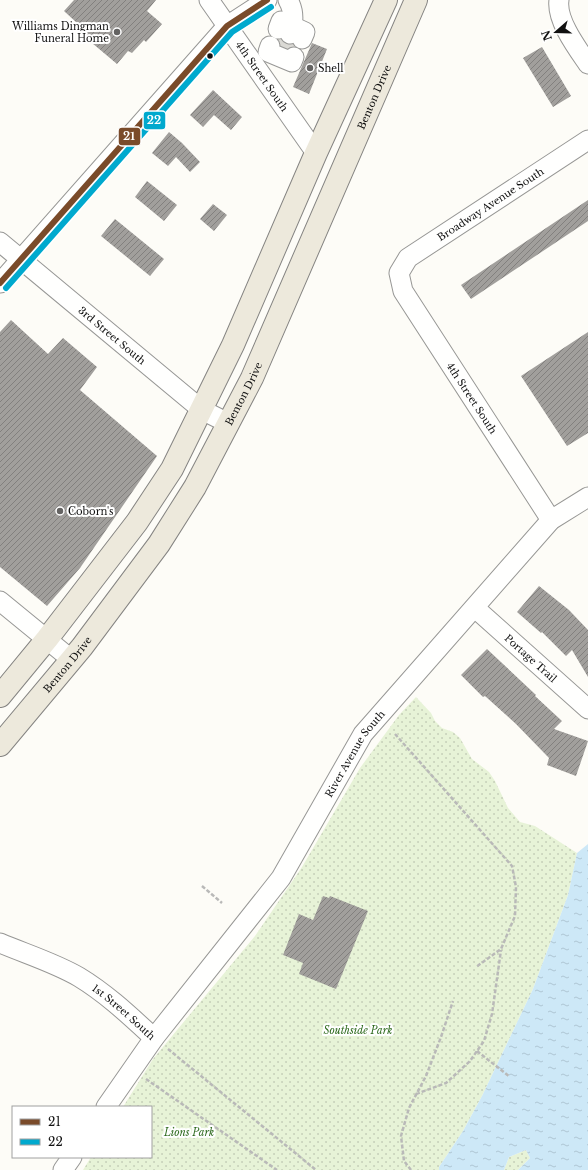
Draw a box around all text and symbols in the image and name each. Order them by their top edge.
north arrow [536,12,576,52]
place label: Williams Dingman Funeral Home [11,20,109,45]
marker: Williams Dingman Funeral Home [112,27,122,37]
text: N [538,28,555,43]
street label: 4th Street South [233,39,291,114]
unlabelled marker [205,51,215,61]
place label: Shell [318,62,344,75]
marker: Shell [305,63,315,73]
street label: Benton Drive [355,63,394,132]
line badge: 22 [143,111,166,130]
text: 22 [147,113,161,127]
line badge: 21 [118,127,141,146]
text: 21 [123,129,135,143]
street label: Broadway Avenue South [435,165,546,244]
street label: 3rd Street South [76,304,148,368]
street label: Benton Drive [222,360,265,428]
street label: 4th Street South [444,360,500,437]
place label: Coborn's [68,505,114,518]
marker: Coborn's [55,506,65,516]
street label: Portage Trail [502,632,559,685]
street label: Benton Drive [41,634,95,695]
street label: River Avenue South [322,708,388,800]
street label: 1st Street South [90,982,158,1043]
park label: Southside Park [324,1024,392,1037]
legend [12,1106,152,1158]
text: 21 [48,1114,61,1129]
park label: Lions Park [163,1126,214,1139]
text: 22 [48,1134,63,1149]

